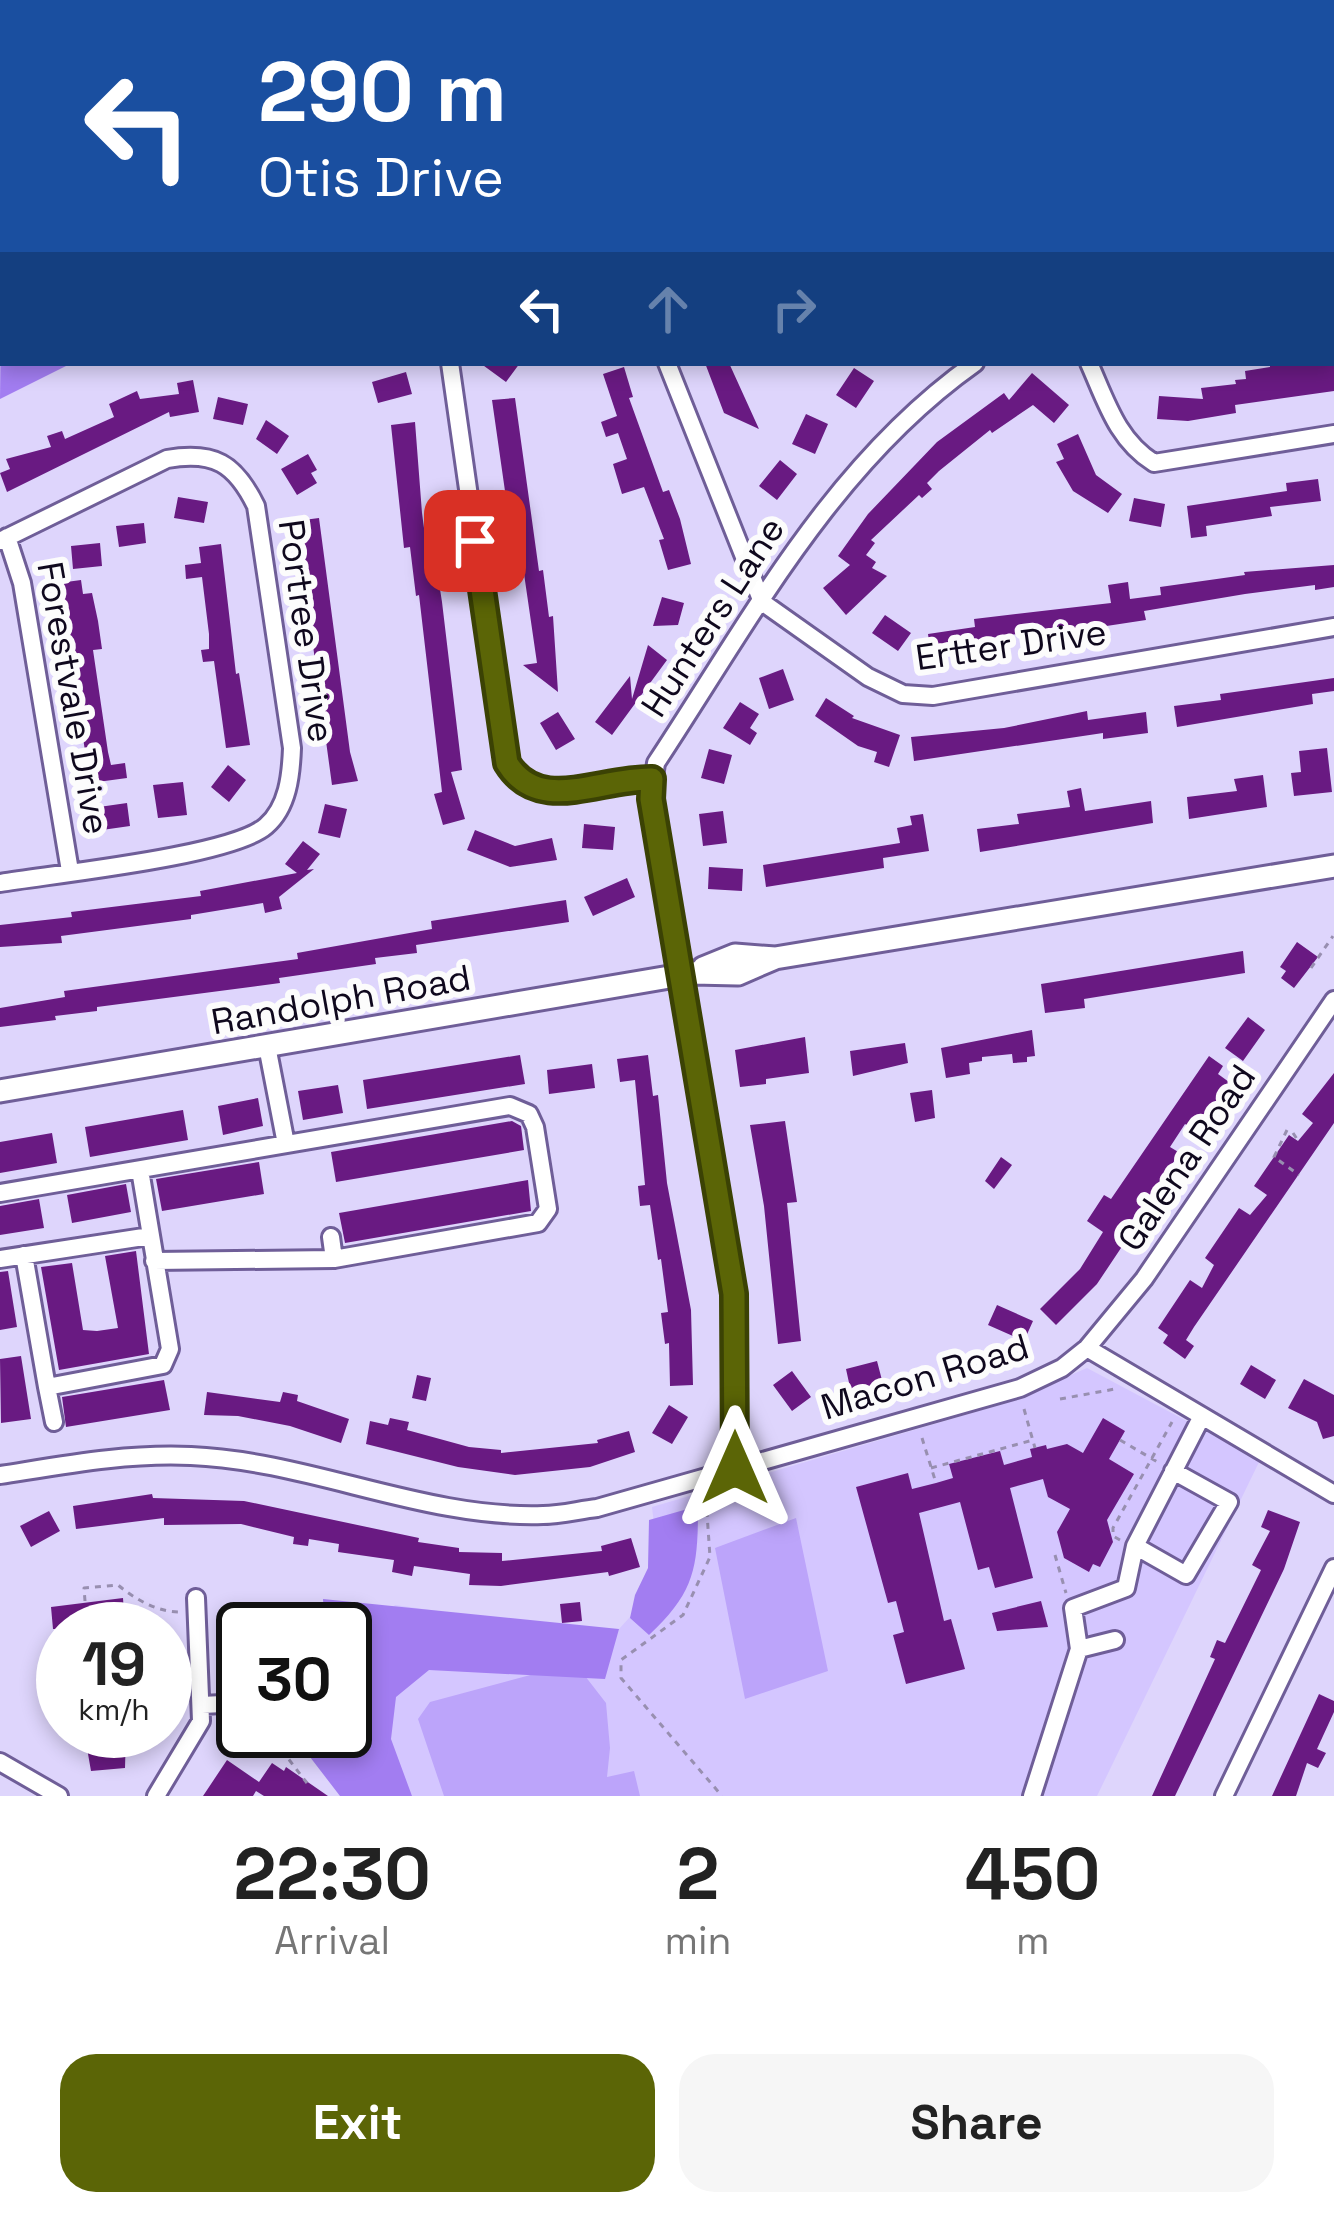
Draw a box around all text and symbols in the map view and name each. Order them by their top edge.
text: 290 m [258,38,507,146]
icon: left [60,48,216,204]
text: Otis Drive [258,143,504,212]
icon: left [509,276,575,342]
icon: ahead [635,276,701,342]
icon: right [761,276,827,342]
pin [424,490,526,592]
icon: arrive [442,508,508,574]
street label: Hunters Lane [631,508,795,726]
street label: Portree Drive [268,517,344,745]
street label: Forestvale Drive [26,558,120,838]
street label: Ertter Drive [913,609,1109,681]
street label: Randolph Road [208,955,474,1045]
street label: Galena Road [1108,1056,1266,1260]
street label: Macon Road [816,1324,1034,1430]
position arrow [672,1405,798,1531]
speed limit sign: 30 [216,1602,372,1758]
text: 19 [82,1626,146,1703]
text: km/h [78,1690,150,1729]
text: 22:30 [233,1828,431,1920]
text: 2 [676,1828,719,1920]
text: 450 [965,1828,1101,1920]
text: Arrival [274,1916,390,1965]
text: min [664,1916,731,1965]
text: m [1016,1916,1049,1965]
button: Exit [60,2054,655,2192]
button: Share [679,2054,1274,2192]

